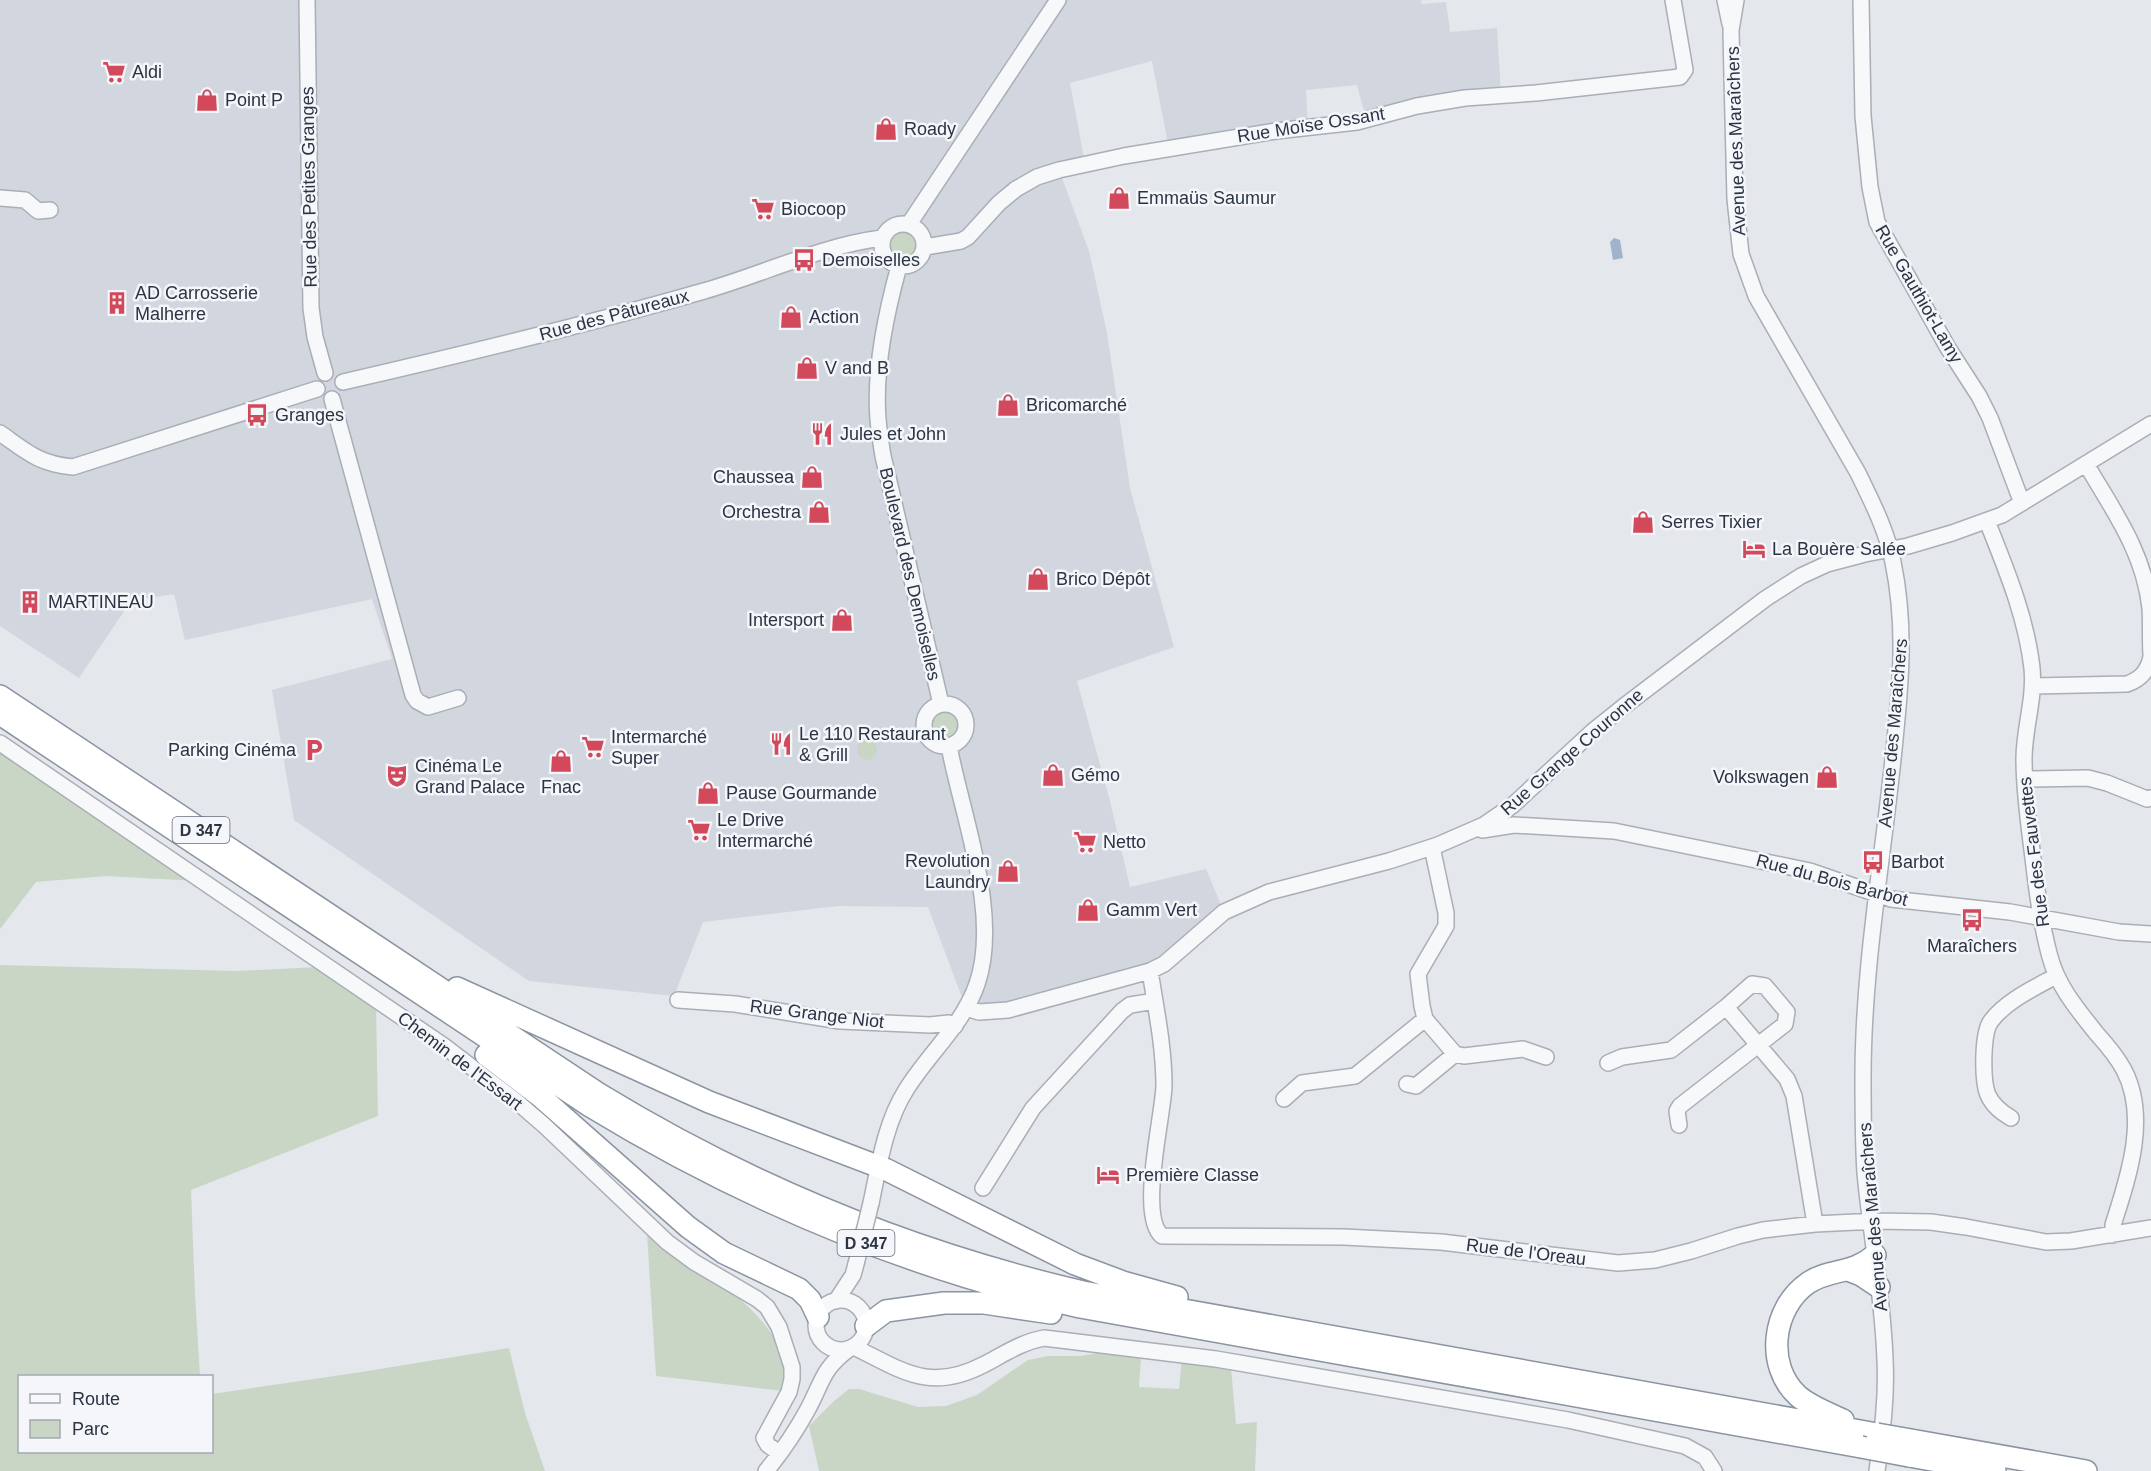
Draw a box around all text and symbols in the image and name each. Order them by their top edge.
street label: Avenue des Maraîchers [1723,46,1749,236]
supermarket icon: Aldi [101,59,127,85]
place label: Aldi [132,62,162,82]
street label: Rue des Petites Granges [297,86,321,288]
shop icon: Point P [194,87,220,113]
place label: Point P [225,90,283,110]
street label: Rue Moïse Ossant [1236,103,1386,147]
shop icon: Roady [873,116,899,142]
place label: Roady [904,119,956,139]
shop icon: Emmaüs Saumur [1106,185,1132,211]
place label: Emmaüs Saumur [1137,188,1276,208]
supermarket icon: Biocoop [750,196,776,222]
place label: Biocoop [781,199,846,219]
street label: Rue Gauthiot-Lamy [1871,221,1967,367]
bus stop icon: Demoiselles [791,247,817,273]
place label: Demoiselles [822,250,920,270]
place label: AD Carrosserie Malherre [135,283,258,324]
street label: Rue des Pâtureaux [537,285,691,345]
building icon: AD Carrosserie Malherre [104,290,130,316]
shop icon: Action [778,304,804,330]
place label: Action [809,307,859,327]
shop icon: V and B [794,355,820,381]
place label: V and B [825,358,889,378]
shop icon: Bricomarché [995,392,1021,418]
place label: Bricomarché [1026,395,1127,415]
bus stop icon: Granges [244,402,270,428]
place label: Granges [275,405,344,425]
restaurant icon: Jules et John [809,421,835,447]
place label: Jules et John [840,424,946,444]
shop icon: Chaussea [799,464,825,490]
street label: Boulevard des Demoiselles [876,465,944,683]
place label: Chaussea [713,467,795,487]
shop icon: Orchestra [806,499,832,525]
place label: Orchestra [722,502,802,522]
shop icon: Serres Tixier [1630,509,1656,535]
place label: Serres Tixier [1661,512,1762,532]
hotel icon: La Bouère Salée [1741,536,1767,562]
place label: La Bouère Salée [1772,539,1906,559]
shop icon: Brico Dépôt [1025,566,1051,592]
place label: Brico Dépôt [1056,569,1150,589]
building icon: MARTINEAU [17,589,43,615]
place label: MARTINEAU [48,592,154,612]
shop icon: Intersport [829,607,855,633]
place label: Intersport [748,610,824,630]
street label: Avenue des Maraîchers [1875,638,1911,828]
street label: Rue Grange Couronne [1497,685,1647,819]
place label: Le 110 Restaurant & Grill [799,724,946,765]
place label: Intermarché Super [611,727,707,768]
restaurant icon: Le 110 Restaurant & Grill [768,731,794,757]
supermarket icon: Intermarché Super [580,734,606,760]
parking icon: Parking Cinéma [301,737,327,763]
place label: Parking Cinéma [168,740,297,760]
shop icon: Fnac [548,748,574,774]
place label: Cinéma Le Grand Palace [415,756,525,797]
shop icon: Gémo [1040,762,1066,788]
theatre icon: Cinéma Le Grand Palace [384,763,410,789]
shop icon: Volkswagen [1814,764,1840,790]
place label: Gémo [1071,765,1120,785]
place label: Volkswagen [1713,767,1809,787]
street label: Rue des Fauvettes [2015,776,2053,928]
place label: Fnac [541,777,581,797]
shop icon: Pause Gourmande [695,780,721,806]
place label: Pause Gourmande [726,783,877,803]
place label: Le Drive Intermarché [717,810,813,851]
road number: D 347 [172,817,230,843]
supermarket icon: Le Drive Intermarché [686,817,712,843]
supermarket icon: Netto [1072,829,1098,855]
place label: Netto [1103,832,1146,852]
bus stop icon: Barbot [1860,849,1886,875]
street label: Rue du Bois Barbot [1754,850,1910,910]
place label: Revolution Laundry [905,851,990,892]
place label: Barbot [1891,852,1944,872]
shop icon: Revolution Laundry [995,858,1021,884]
shop icon: Gamm Vert [1075,897,1101,923]
place label: Gamm Vert [1106,900,1197,920]
bus stop icon: Maraîchers [1959,907,1985,933]
place label: Maraîchers [1927,936,2017,956]
street label: Rue Grange Niot [749,996,885,1032]
street label: Chemin de l'Essart [394,1008,526,1114]
street label: Avenue des Maraîchers [1855,1122,1891,1312]
hotel icon: Première Classe [1095,1162,1121,1188]
place label: Première Classe [1126,1165,1259,1185]
road number: D 347 [838,1230,894,1256]
street label: Rue de l'Oreau [1465,1235,1587,1269]
legend [18,1375,213,1453]
text: Route [72,1389,120,1409]
text: Parc [72,1419,109,1439]

